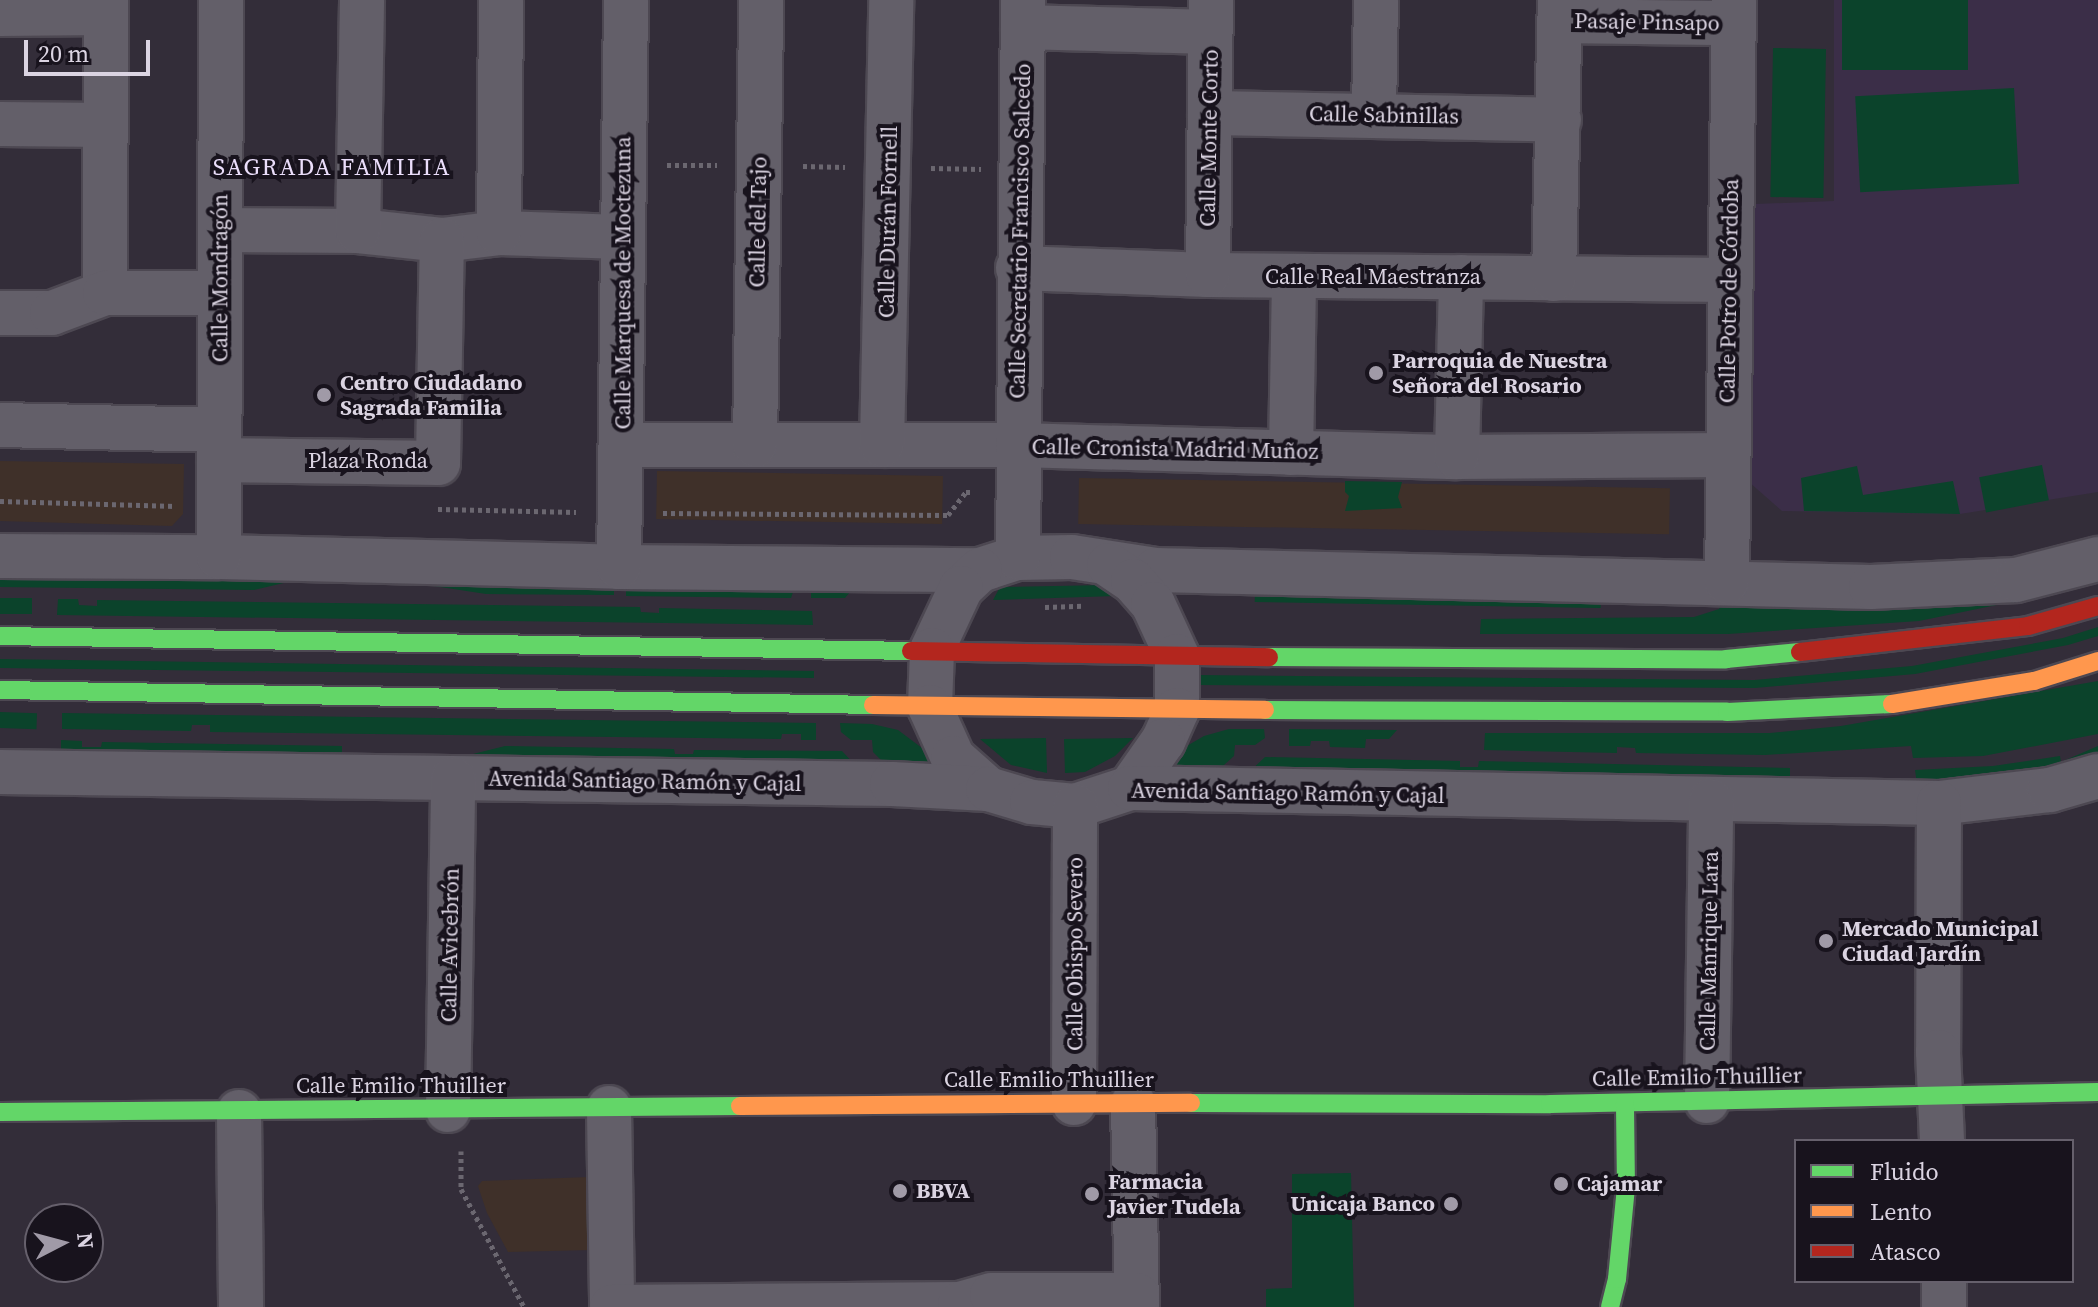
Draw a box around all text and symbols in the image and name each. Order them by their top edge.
street label: Pasaje Pinsapo [1574,8,1720,36]
scale bar [28,24,154,74]
text: 20 m [38,37,89,70]
street label: Calle Monte Corto [1194,49,1224,227]
street label: Calle Secretario Francisco Salcedo [1004,63,1036,399]
street label: Calle Sabinillas [1309,100,1459,130]
street label: Calle Durán Fornell [873,126,903,318]
street label: Calle Marquesa de Moctezuna [610,137,636,429]
district label: SAGRADA FAMILIA [213,153,451,181]
street label: Calle del Tajo [744,156,772,288]
street label: Calle Potro de Córdoba [1714,179,1744,403]
street label: Calle Mondragón [207,194,233,362]
street label: Calle Real Maestranza [1265,264,1481,290]
place label: Parroquia de Nuestra Señora del Rosario [1392,347,1607,398]
marker: Parroquia de Nuestra Señora del Rosario [1367,364,1385,382]
place label: Centro Ciudadano Sagrada Familia [340,369,522,420]
marker: Centro Ciudadano Sagrada Familia [315,386,333,404]
street label: Calle Cronista Madrid Muñoz [1031,433,1319,465]
street label: Plaza Ronda [308,448,428,474]
street label: Avenida Santiago Ramón y Cajal [488,765,802,797]
street label: Avenida Santiago Ramón y Cajal [1131,777,1445,809]
street label: Calle Manrique Lara [1694,851,1724,1051]
street label: Calle Obispo Severo [1062,857,1088,1051]
street label: Calle Avicebrón [435,868,465,1022]
place label: Mercado Municipal Ciudad Jardín [1842,915,2039,966]
marker: Mercado Municipal Ciudad Jardín [1817,932,1835,950]
street label: Calle Emilio Thuillier [1592,1062,1802,1092]
street label: Calle Emilio Thuillier [944,1067,1154,1093]
street label: Calle Emilio Thuillier [296,1073,506,1099]
legend [1794,1139,2074,1283]
text: Fluido [1870,1155,1939,1188]
place label: Farmacia Javier Tudela [1108,1168,1241,1220]
place label: Cajamar [1577,1171,1662,1197]
marker: Cajamar [1552,1175,1570,1193]
place label: BBVA [916,1178,970,1204]
marker: BBVA [891,1182,909,1200]
marker: Farmacia Javier Tudela [1083,1185,1101,1203]
place label: Unicaja Banco [1290,1191,1435,1217]
marker: Unicaja Banco [1442,1195,1460,1213]
text: Lento [1870,1195,1932,1228]
north arrow [24,1203,104,1283]
text: N [70,1231,102,1250]
text: Atasco [1870,1235,1941,1268]

